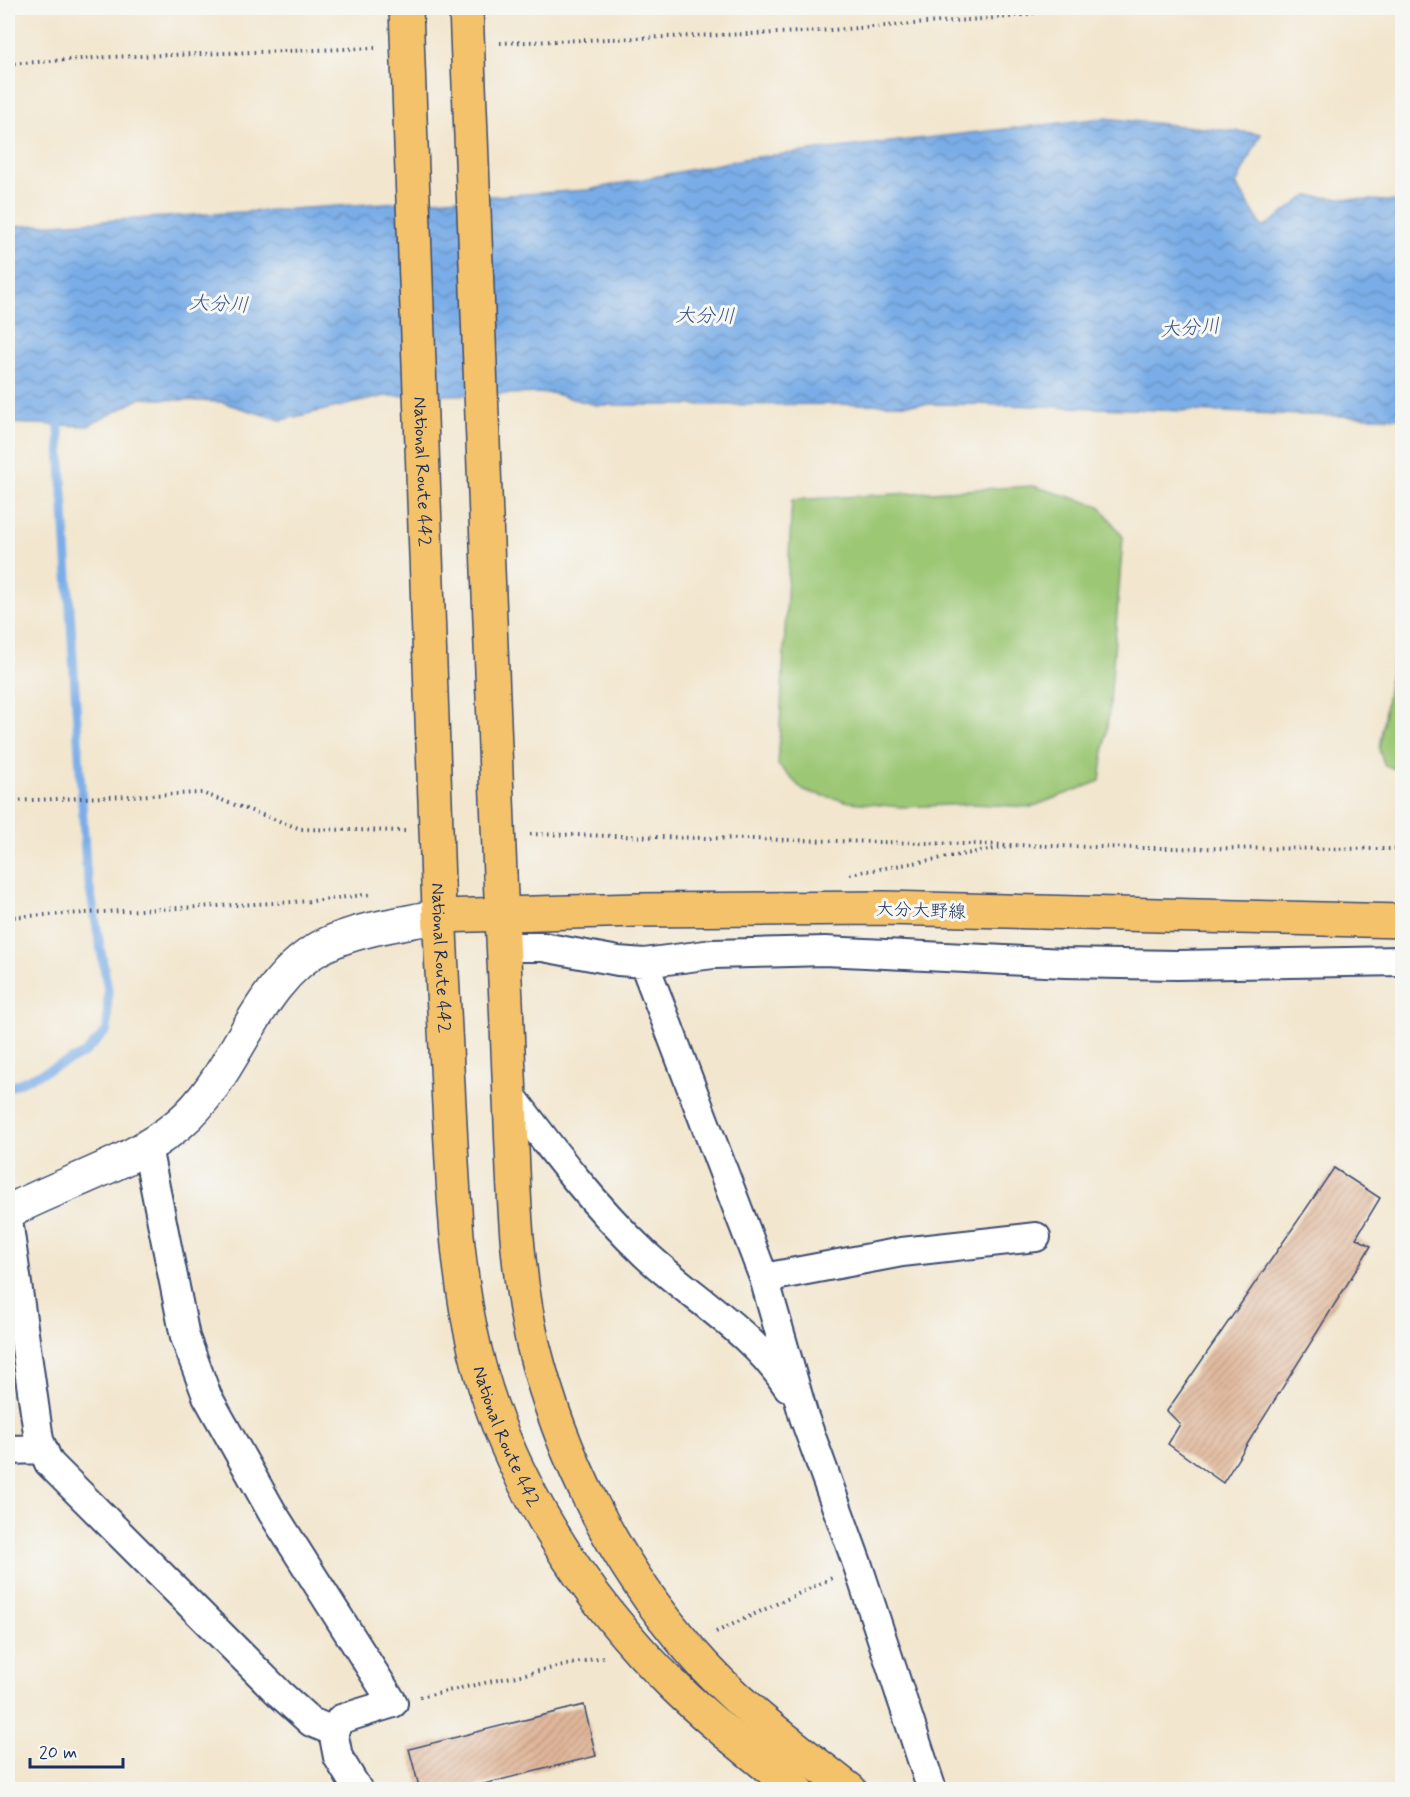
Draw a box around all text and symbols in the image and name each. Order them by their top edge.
water label: 大分川 [188,289,250,320]
water label: 大分川 [675,302,735,331]
water label: 大分川 [1159,313,1221,344]
street label: National Route 442 [407,396,437,547]
street label: National Route 442 [425,882,456,1034]
street label: 大分大野線 [876,897,966,925]
street label: National Route 442 [467,1363,546,1511]
scale bar [30,1731,123,1769]
text: 20 m [39,1741,77,1765]

